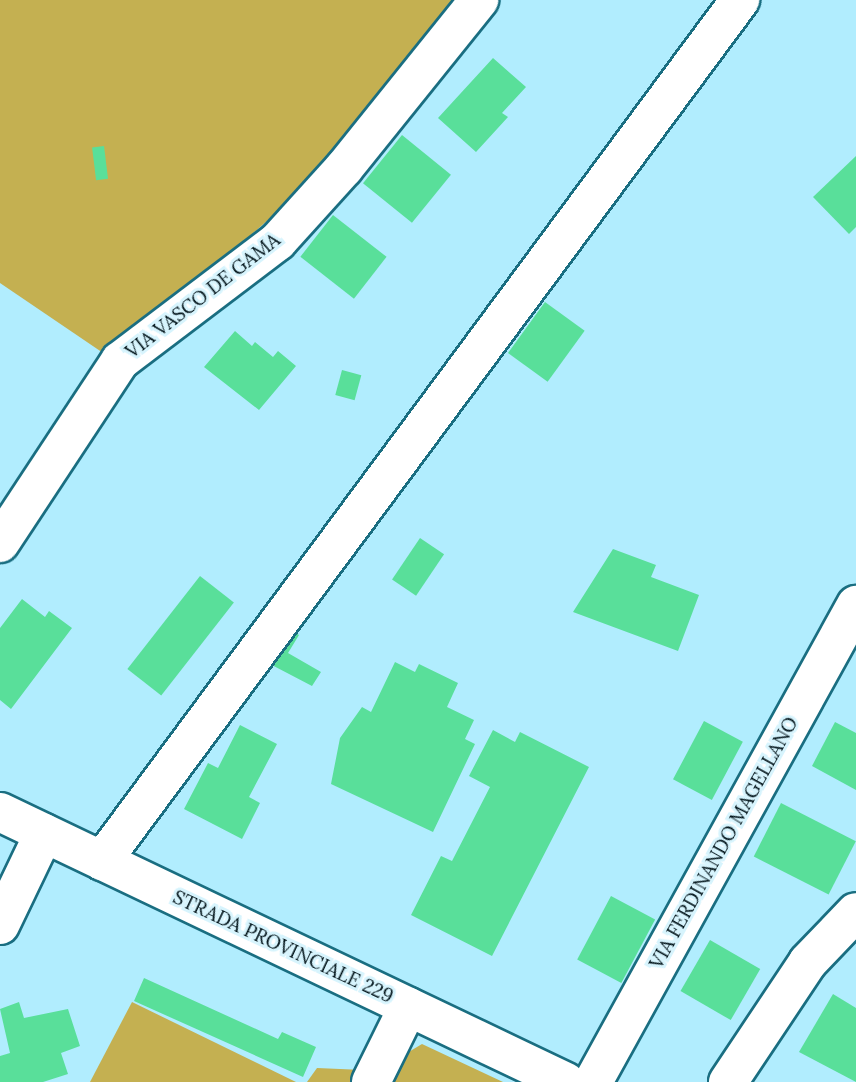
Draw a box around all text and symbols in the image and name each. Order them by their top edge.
street label: VIA VASCO DE GAMA [121,229,285,363]
street label: VIA FERDINANDO MAGELLANO [645,713,803,973]
street label: STRADA PROVINCIALE 229 [169,886,397,1008]

